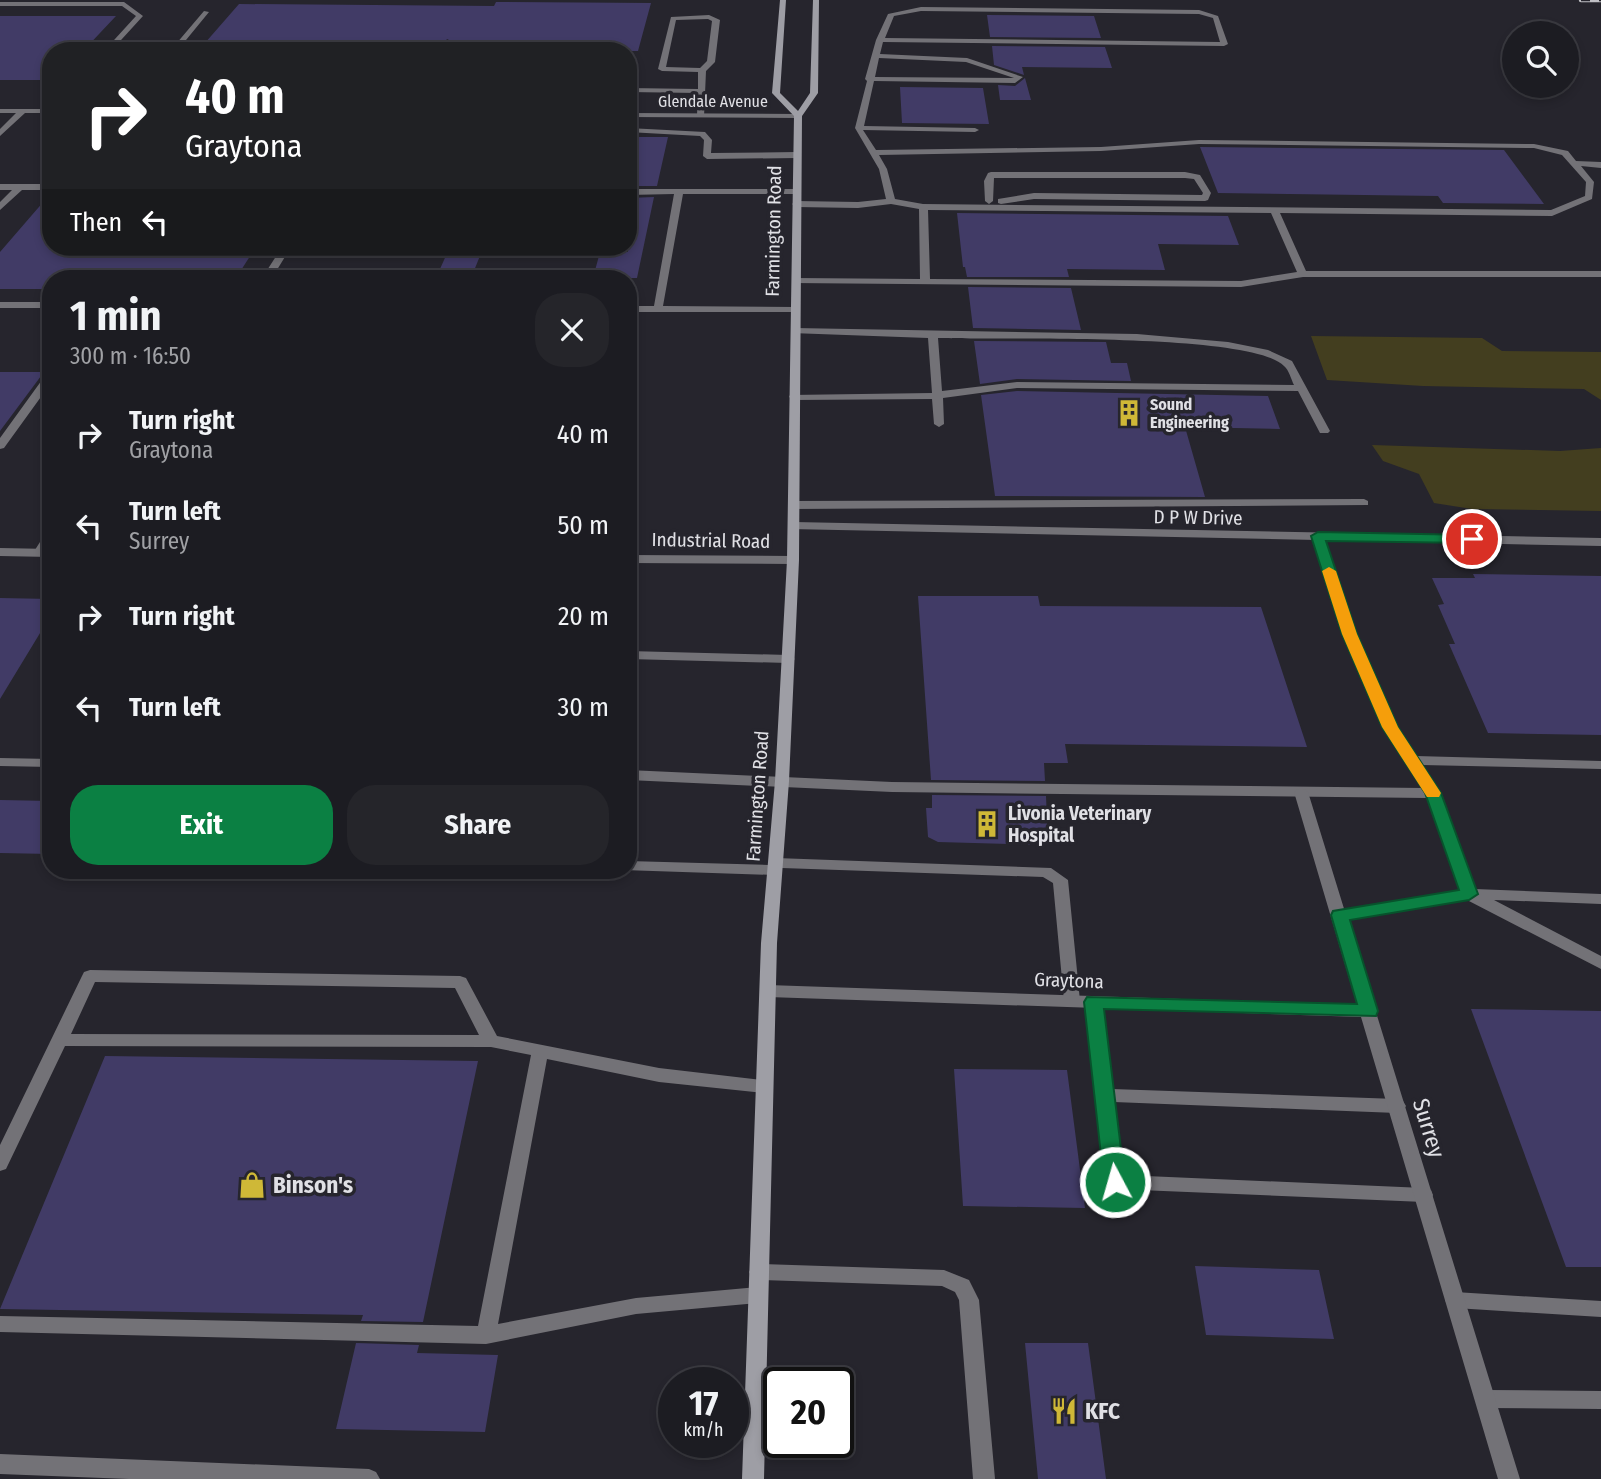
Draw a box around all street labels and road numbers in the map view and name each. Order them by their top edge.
street label: Glendale Avenue [658,92,768,111]
street label: Farmington Road [761,165,786,297]
street label: D P W Drive [1153,505,1243,530]
street label: Industrial Road [651,528,771,553]
street label: Farmington Road [741,730,774,862]
street label: Graytona [1034,968,1104,993]
street label: Surrey [1407,1095,1451,1162]

